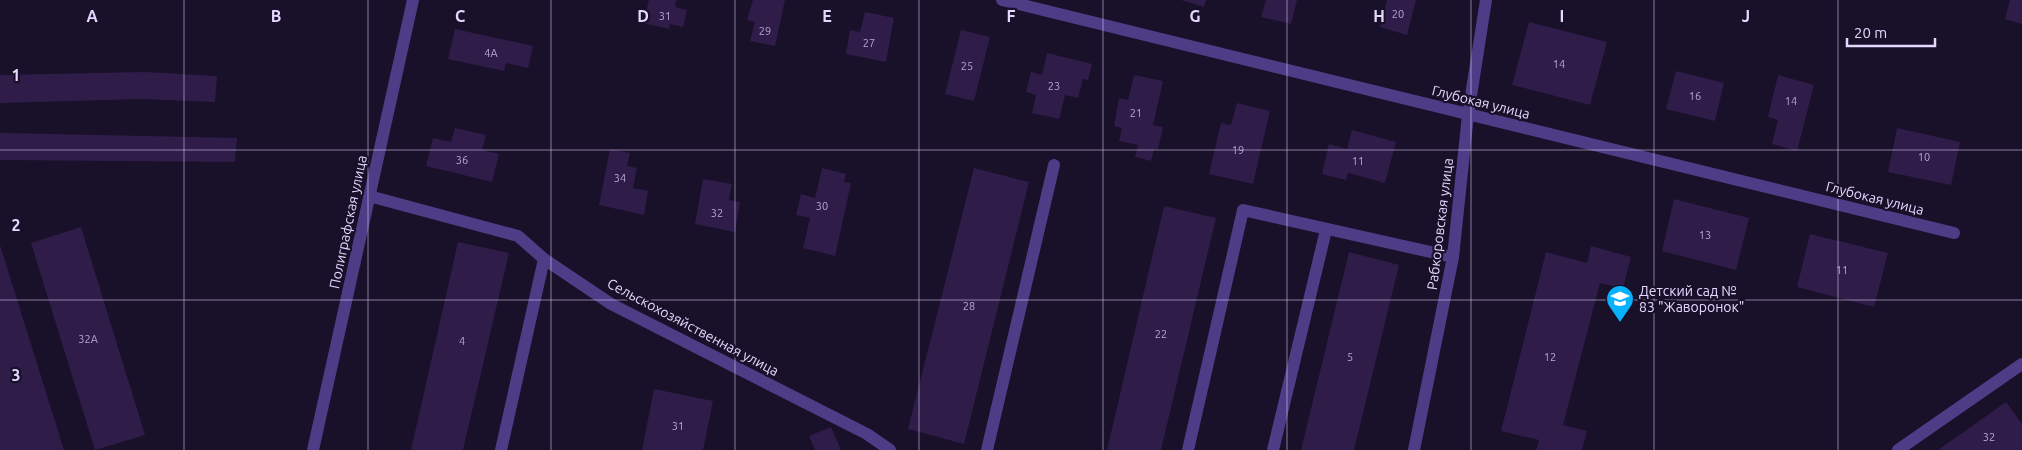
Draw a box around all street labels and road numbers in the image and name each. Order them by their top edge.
street label: Глубокая улица [1430,82,1532,122]
street label: Полиграфская улица [326,154,370,290]
street label: Рабкоровская улица [1424,157,1456,291]
street label: Глубокая улица [1824,178,1926,218]
street label: Сельскохозяйственная улица [605,275,781,379]

